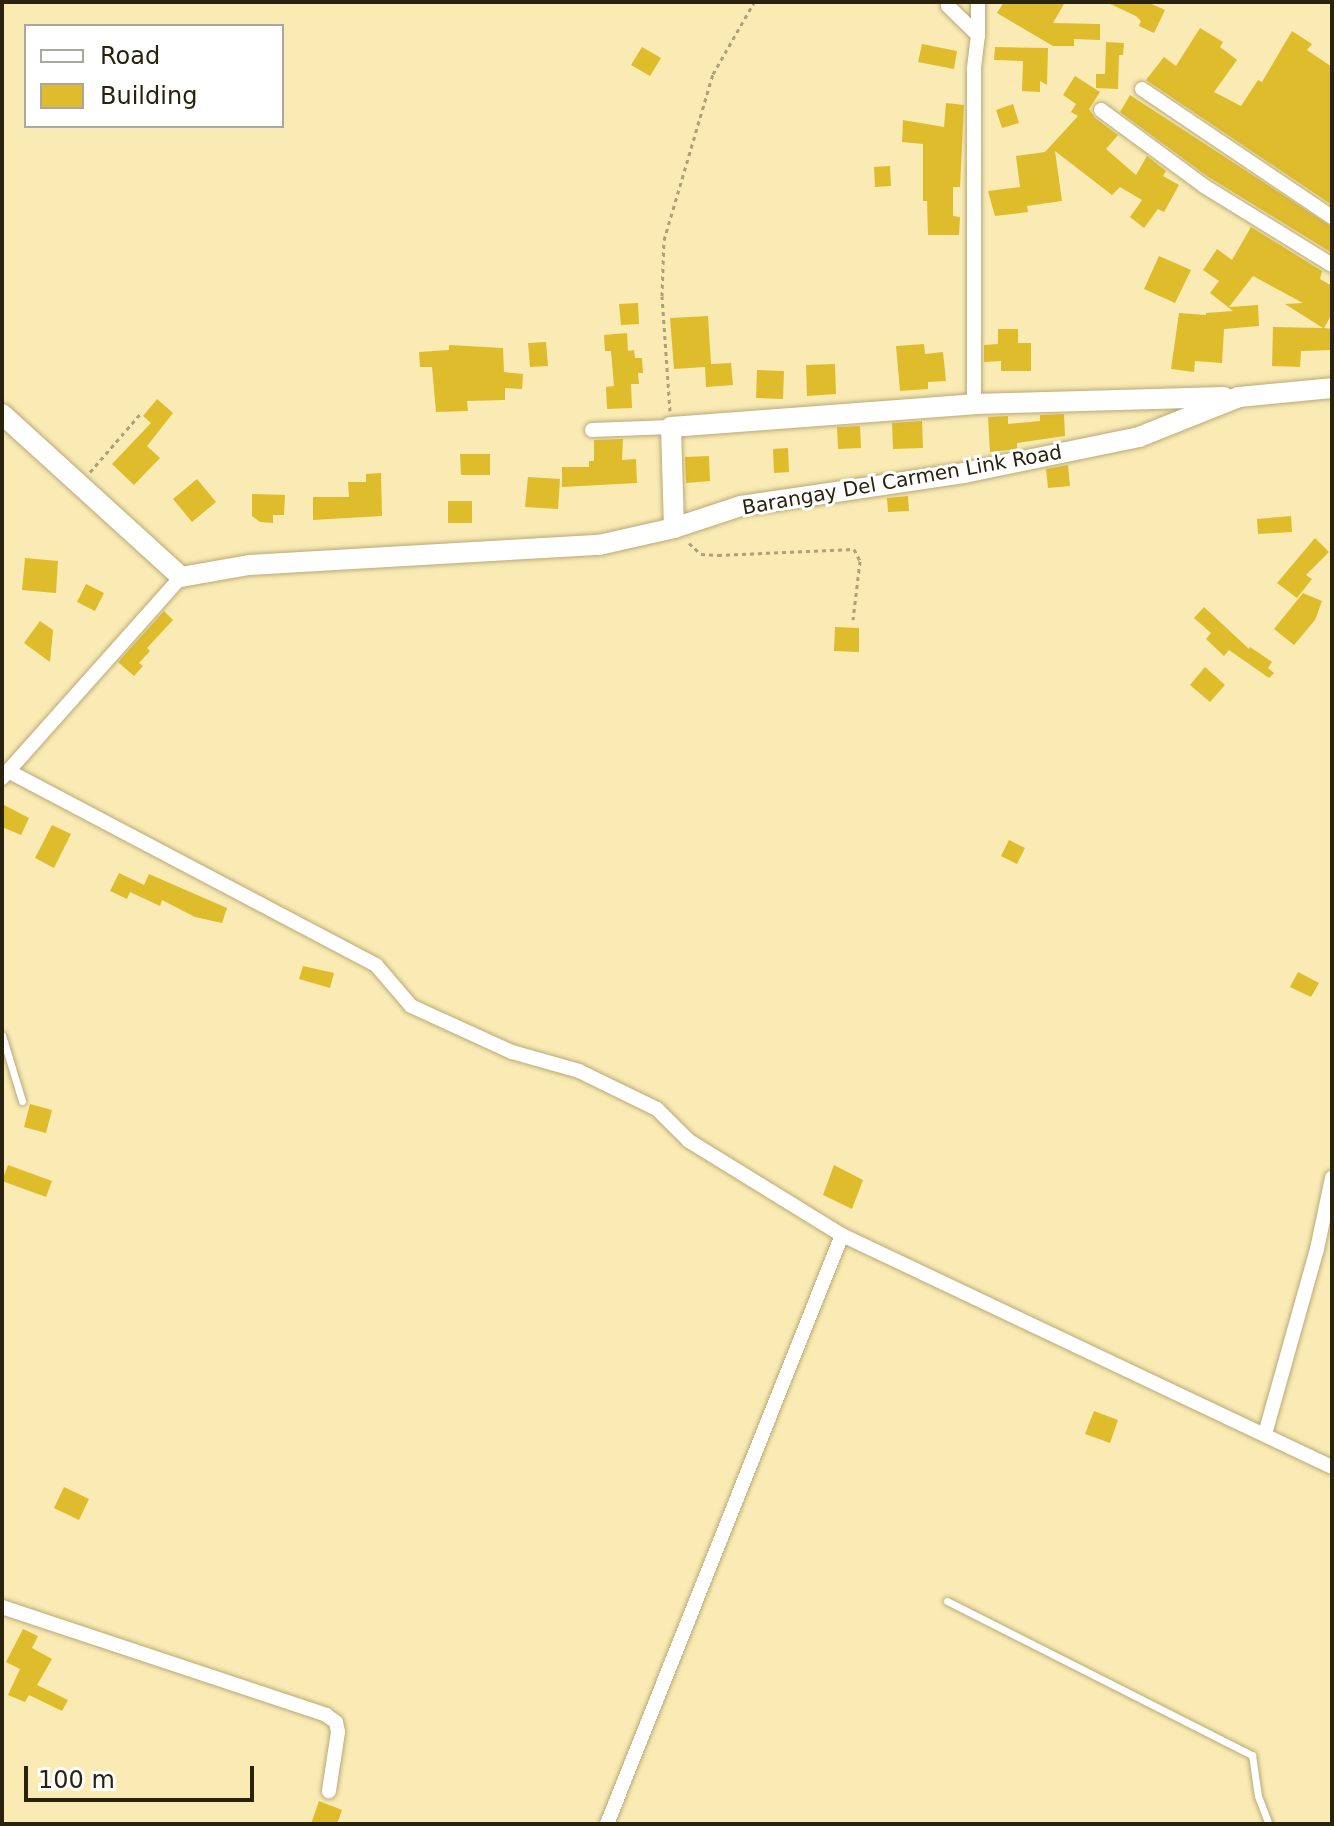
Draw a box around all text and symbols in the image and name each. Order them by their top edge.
legend [24,24,284,128]
text: Road [100,42,160,70]
text: Building [100,82,197,110]
street label: Barangay Del Carmen Link Road [740,440,1064,520]
scale bar [28,1750,258,1800]
text: 100 m [38,1766,115,1794]

